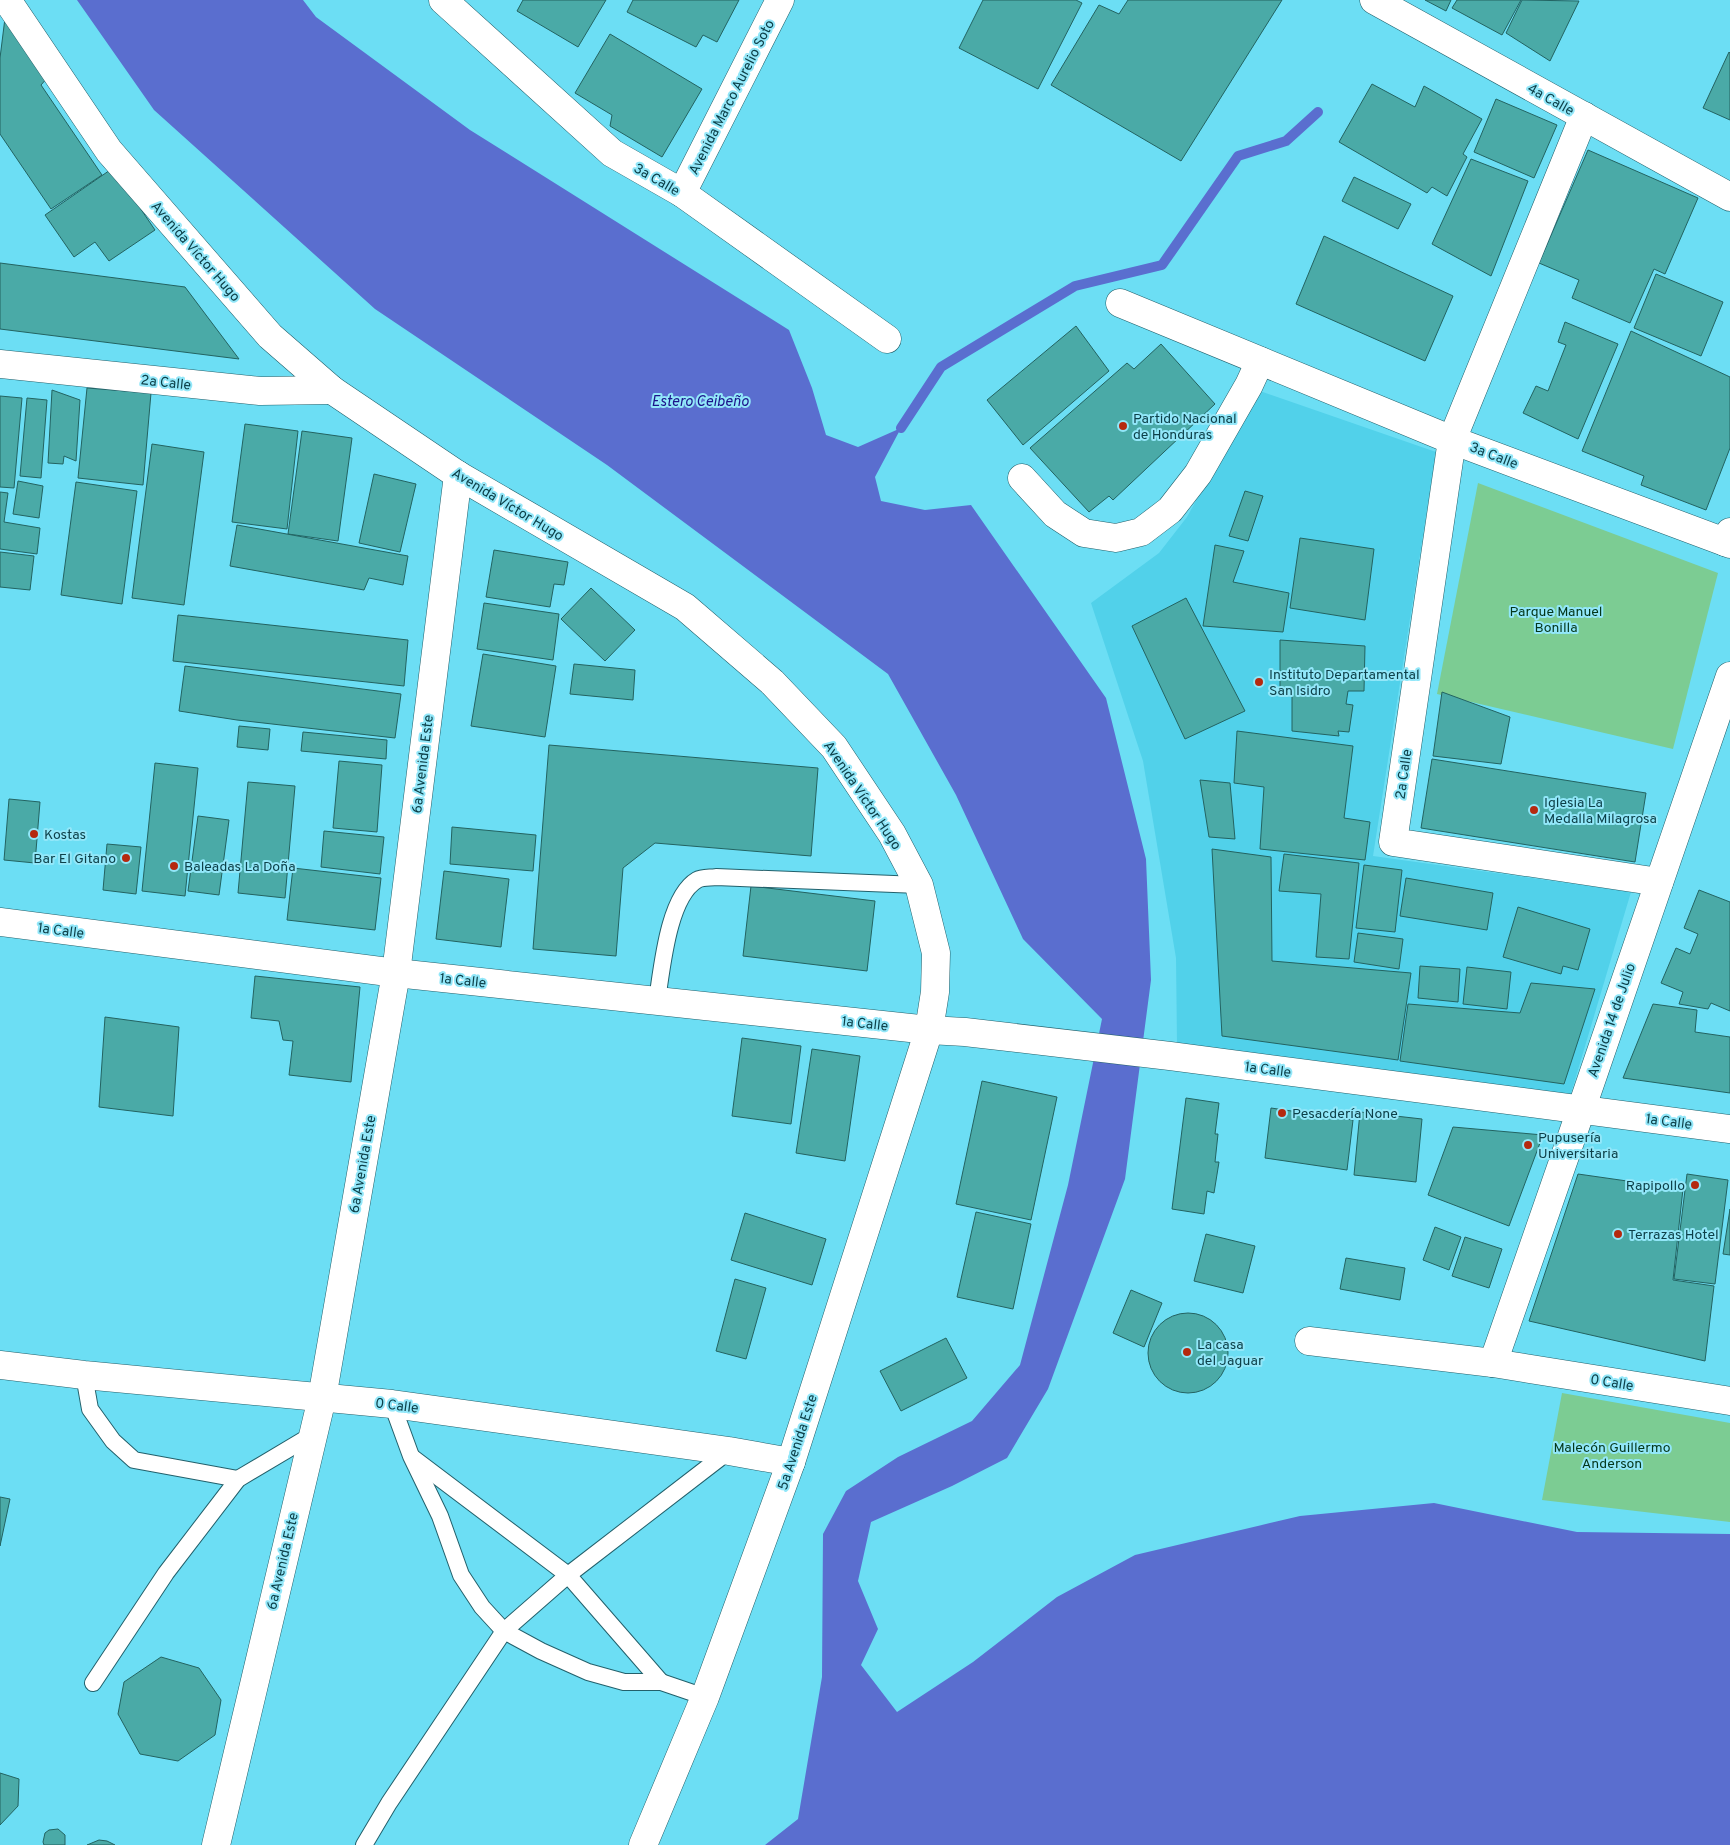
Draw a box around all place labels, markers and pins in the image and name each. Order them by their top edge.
place label: Partido Nacional de Honduras [1133,411,1237,444]
marker: Partido Nacional de Honduras [1117,420,1129,432]
place label: Instituto Departamental San Isidro [1269,667,1420,700]
marker: Instituto Departamental San Isidro [1253,676,1265,688]
place label: Iglesia La Medalla Milagrosa [1544,795,1657,828]
marker: Iglesia La Medalla Milagrosa [1528,804,1540,816]
place label: Kostas [44,827,86,844]
marker: Kostas [28,828,40,840]
place label: Bar El Gitano [33,851,116,868]
marker: Bar El Gitano [120,852,132,864]
place label: Baleadas La Doña [184,859,296,876]
marker: Baleadas La Doña [168,860,180,872]
place label: Pesacdería None [1292,1106,1398,1123]
marker: Pesacdería None [1276,1107,1288,1119]
place label: Pupusería Universitaria [1538,1130,1618,1163]
marker: Pupusería Universitaria [1522,1139,1534,1151]
place label: Rapipollo [1626,1178,1685,1195]
marker: Rapipollo [1689,1179,1701,1191]
place label: Terrazas Hotel [1628,1227,1719,1244]
marker: Terrazas Hotel [1612,1228,1624,1240]
place label: La casa del Jaguar [1197,1337,1264,1370]
marker: La casa del Jaguar [1181,1346,1193,1358]

